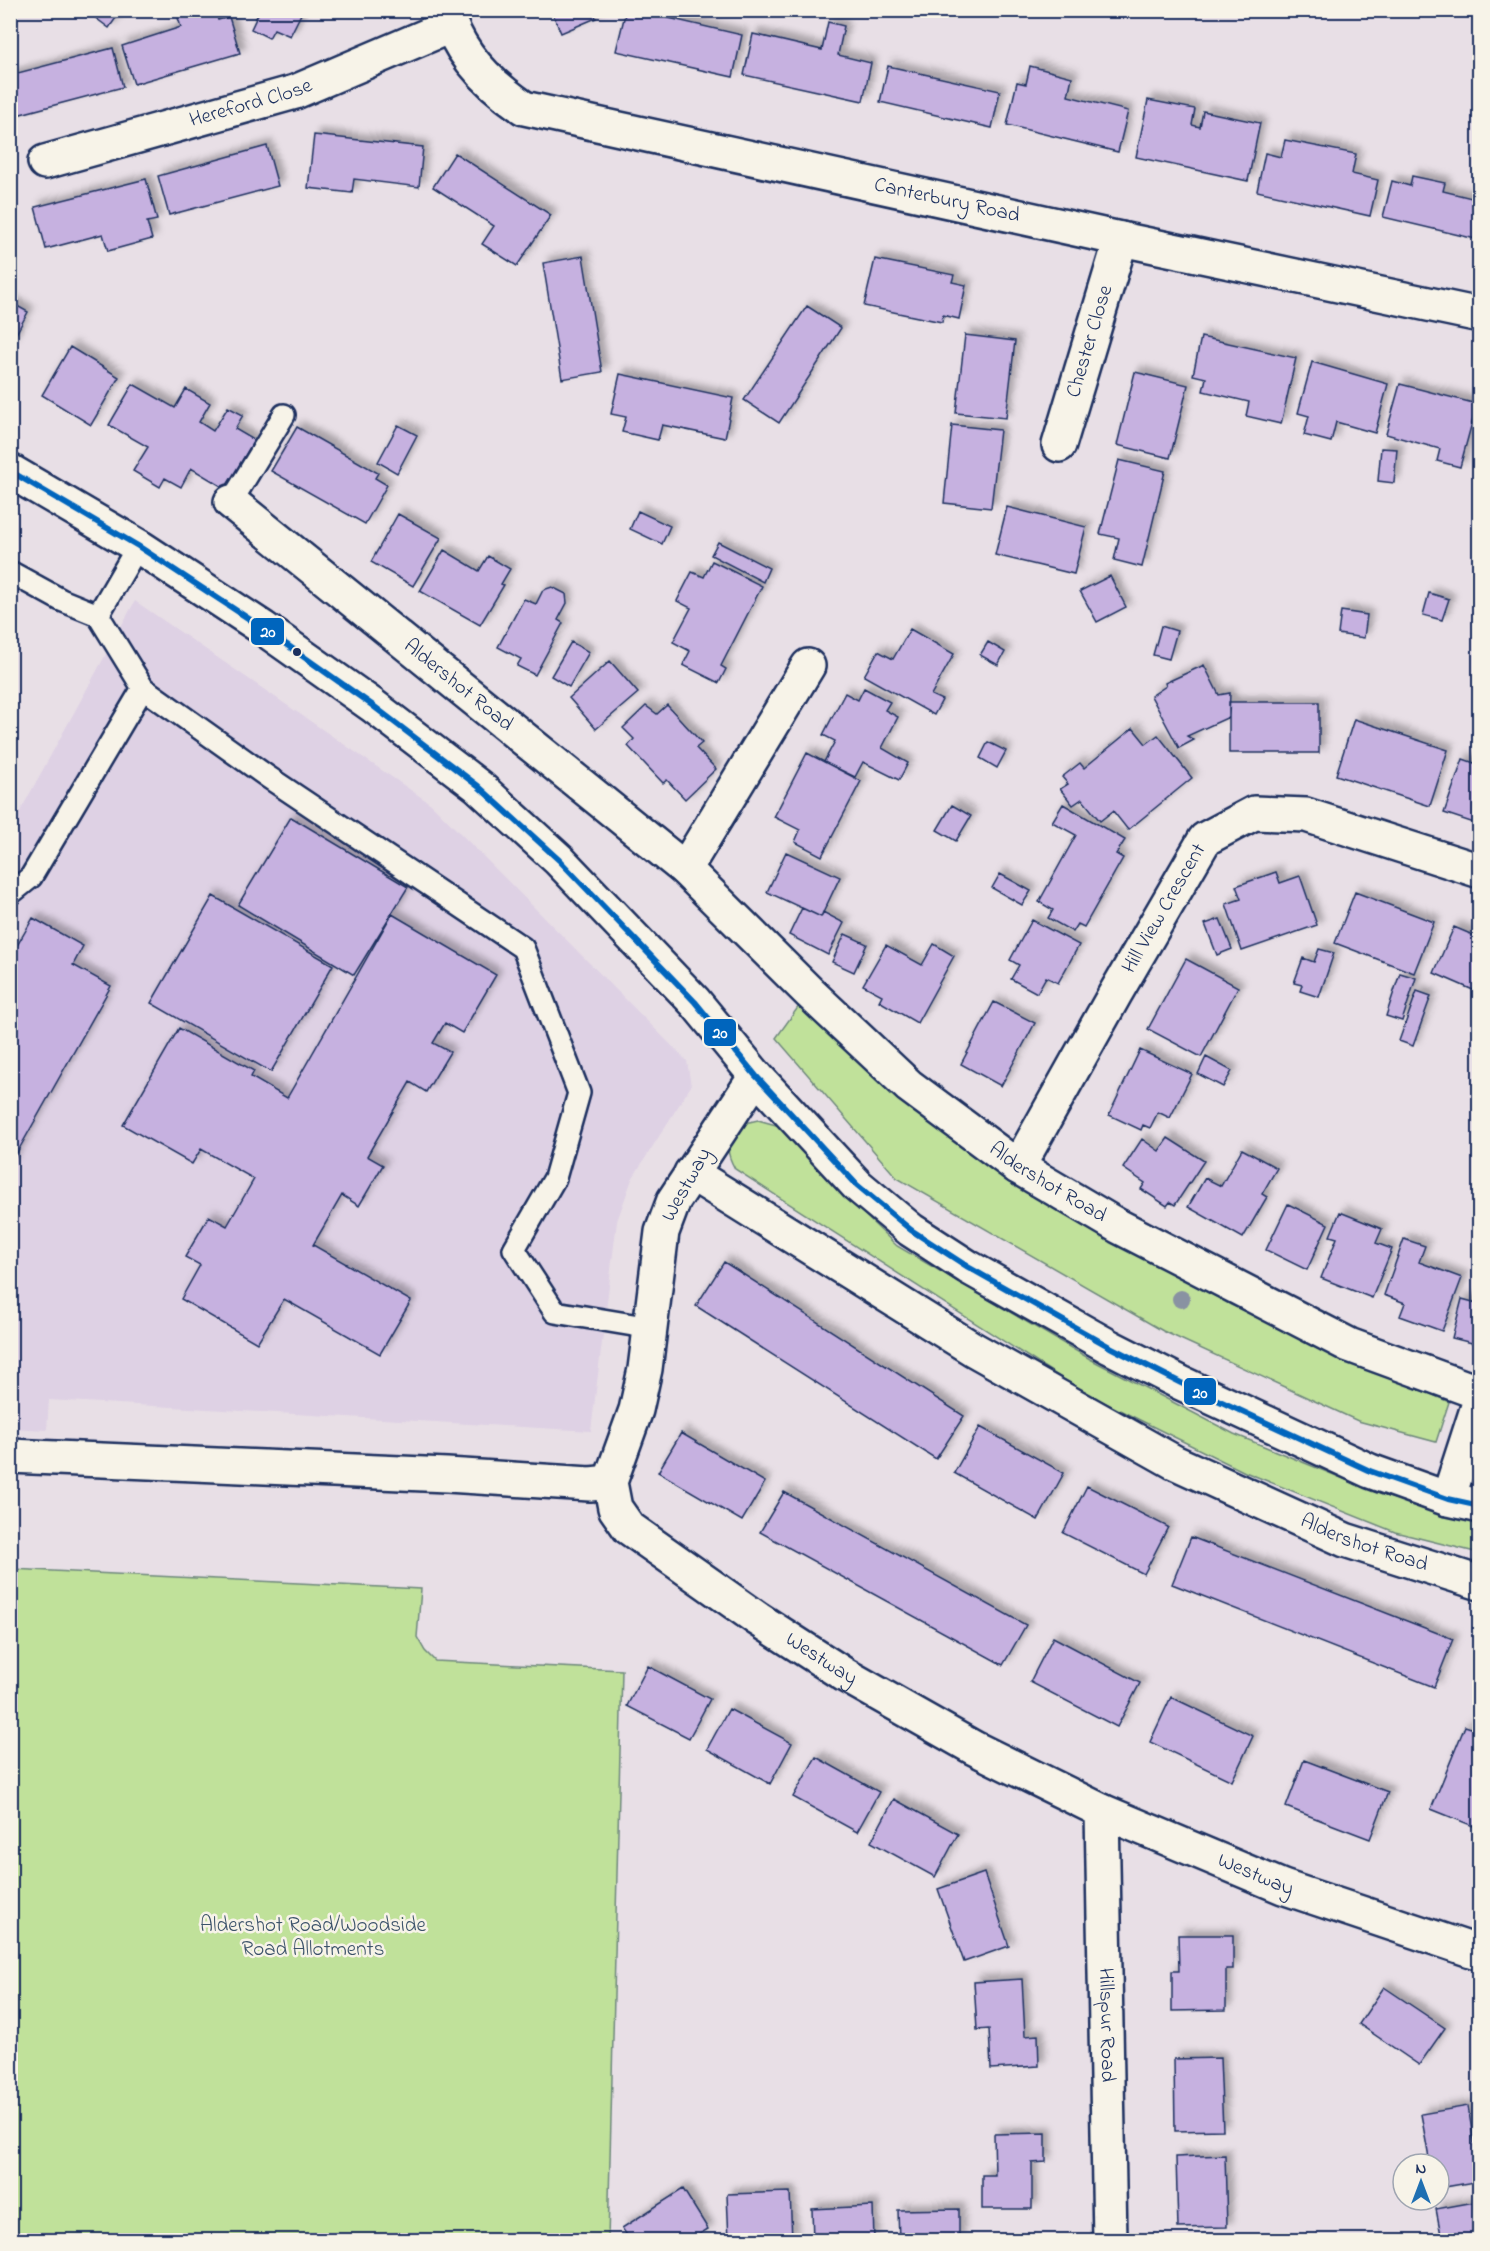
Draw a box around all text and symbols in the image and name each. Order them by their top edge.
street label: Hereford Close [186,71,318,136]
street label: Canterbury Road [871,170,1023,231]
street label: Chester Close [1059,281,1121,401]
line badge: 20 [250,617,285,646]
text: 20 [260,621,276,645]
street label: Aldershot Road [397,632,520,739]
unlabelled marker [291,646,303,658]
street label: Hill View Crescent [1115,838,1214,979]
line badge: 20 [703,1018,737,1047]
text: 20 [712,1022,728,1046]
street label: Aldershot Road [982,1135,1112,1231]
street label: Westway [654,1143,721,1228]
line badge: 20 [1183,1377,1217,1406]
text: 20 [1192,1382,1208,1406]
street label: Aldershot Road [1295,1506,1432,1580]
street label: Westway [779,1625,862,1695]
street label: Westway [1213,1846,1298,1906]
park label: Aldershot Road/Woodside Road Allotments [200,1911,427,1965]
street label: Hillspur Road [1090,1967,1122,2083]
north arrow [1391,2152,1451,2212]
text: N [1416,2157,1427,2181]

